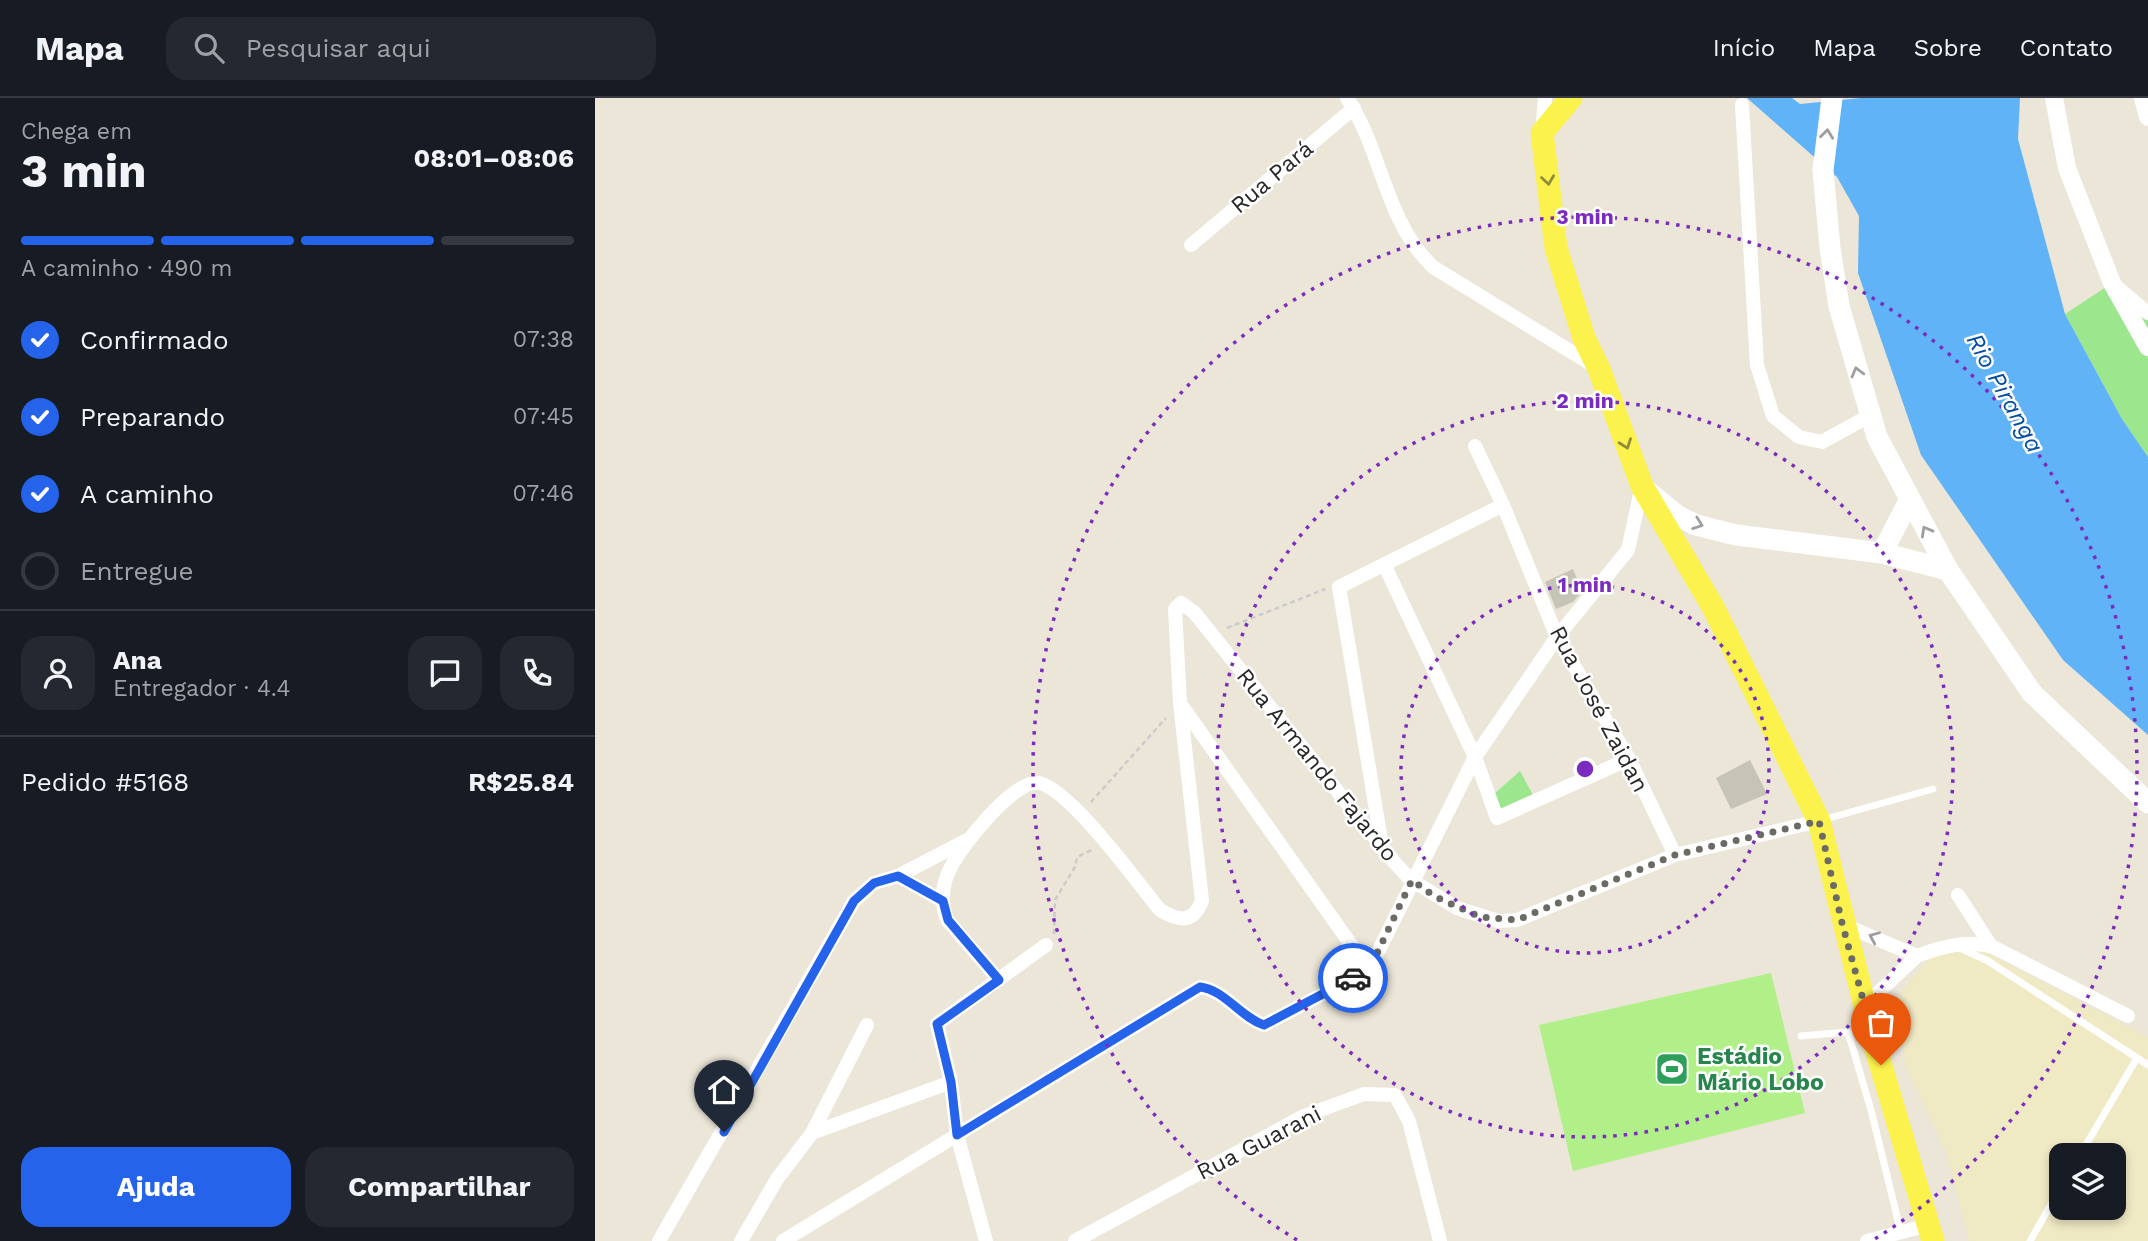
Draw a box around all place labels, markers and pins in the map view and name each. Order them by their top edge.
centre of rings [1573,757,1597,781]
pin [1851,993,1911,1065]
place label: Estádio Mário Lobo [1697,1043,1824,1096]
sports icon: Estádio Mário Lobo [1653,1050,1691,1088]
pin [694,1060,754,1132]

